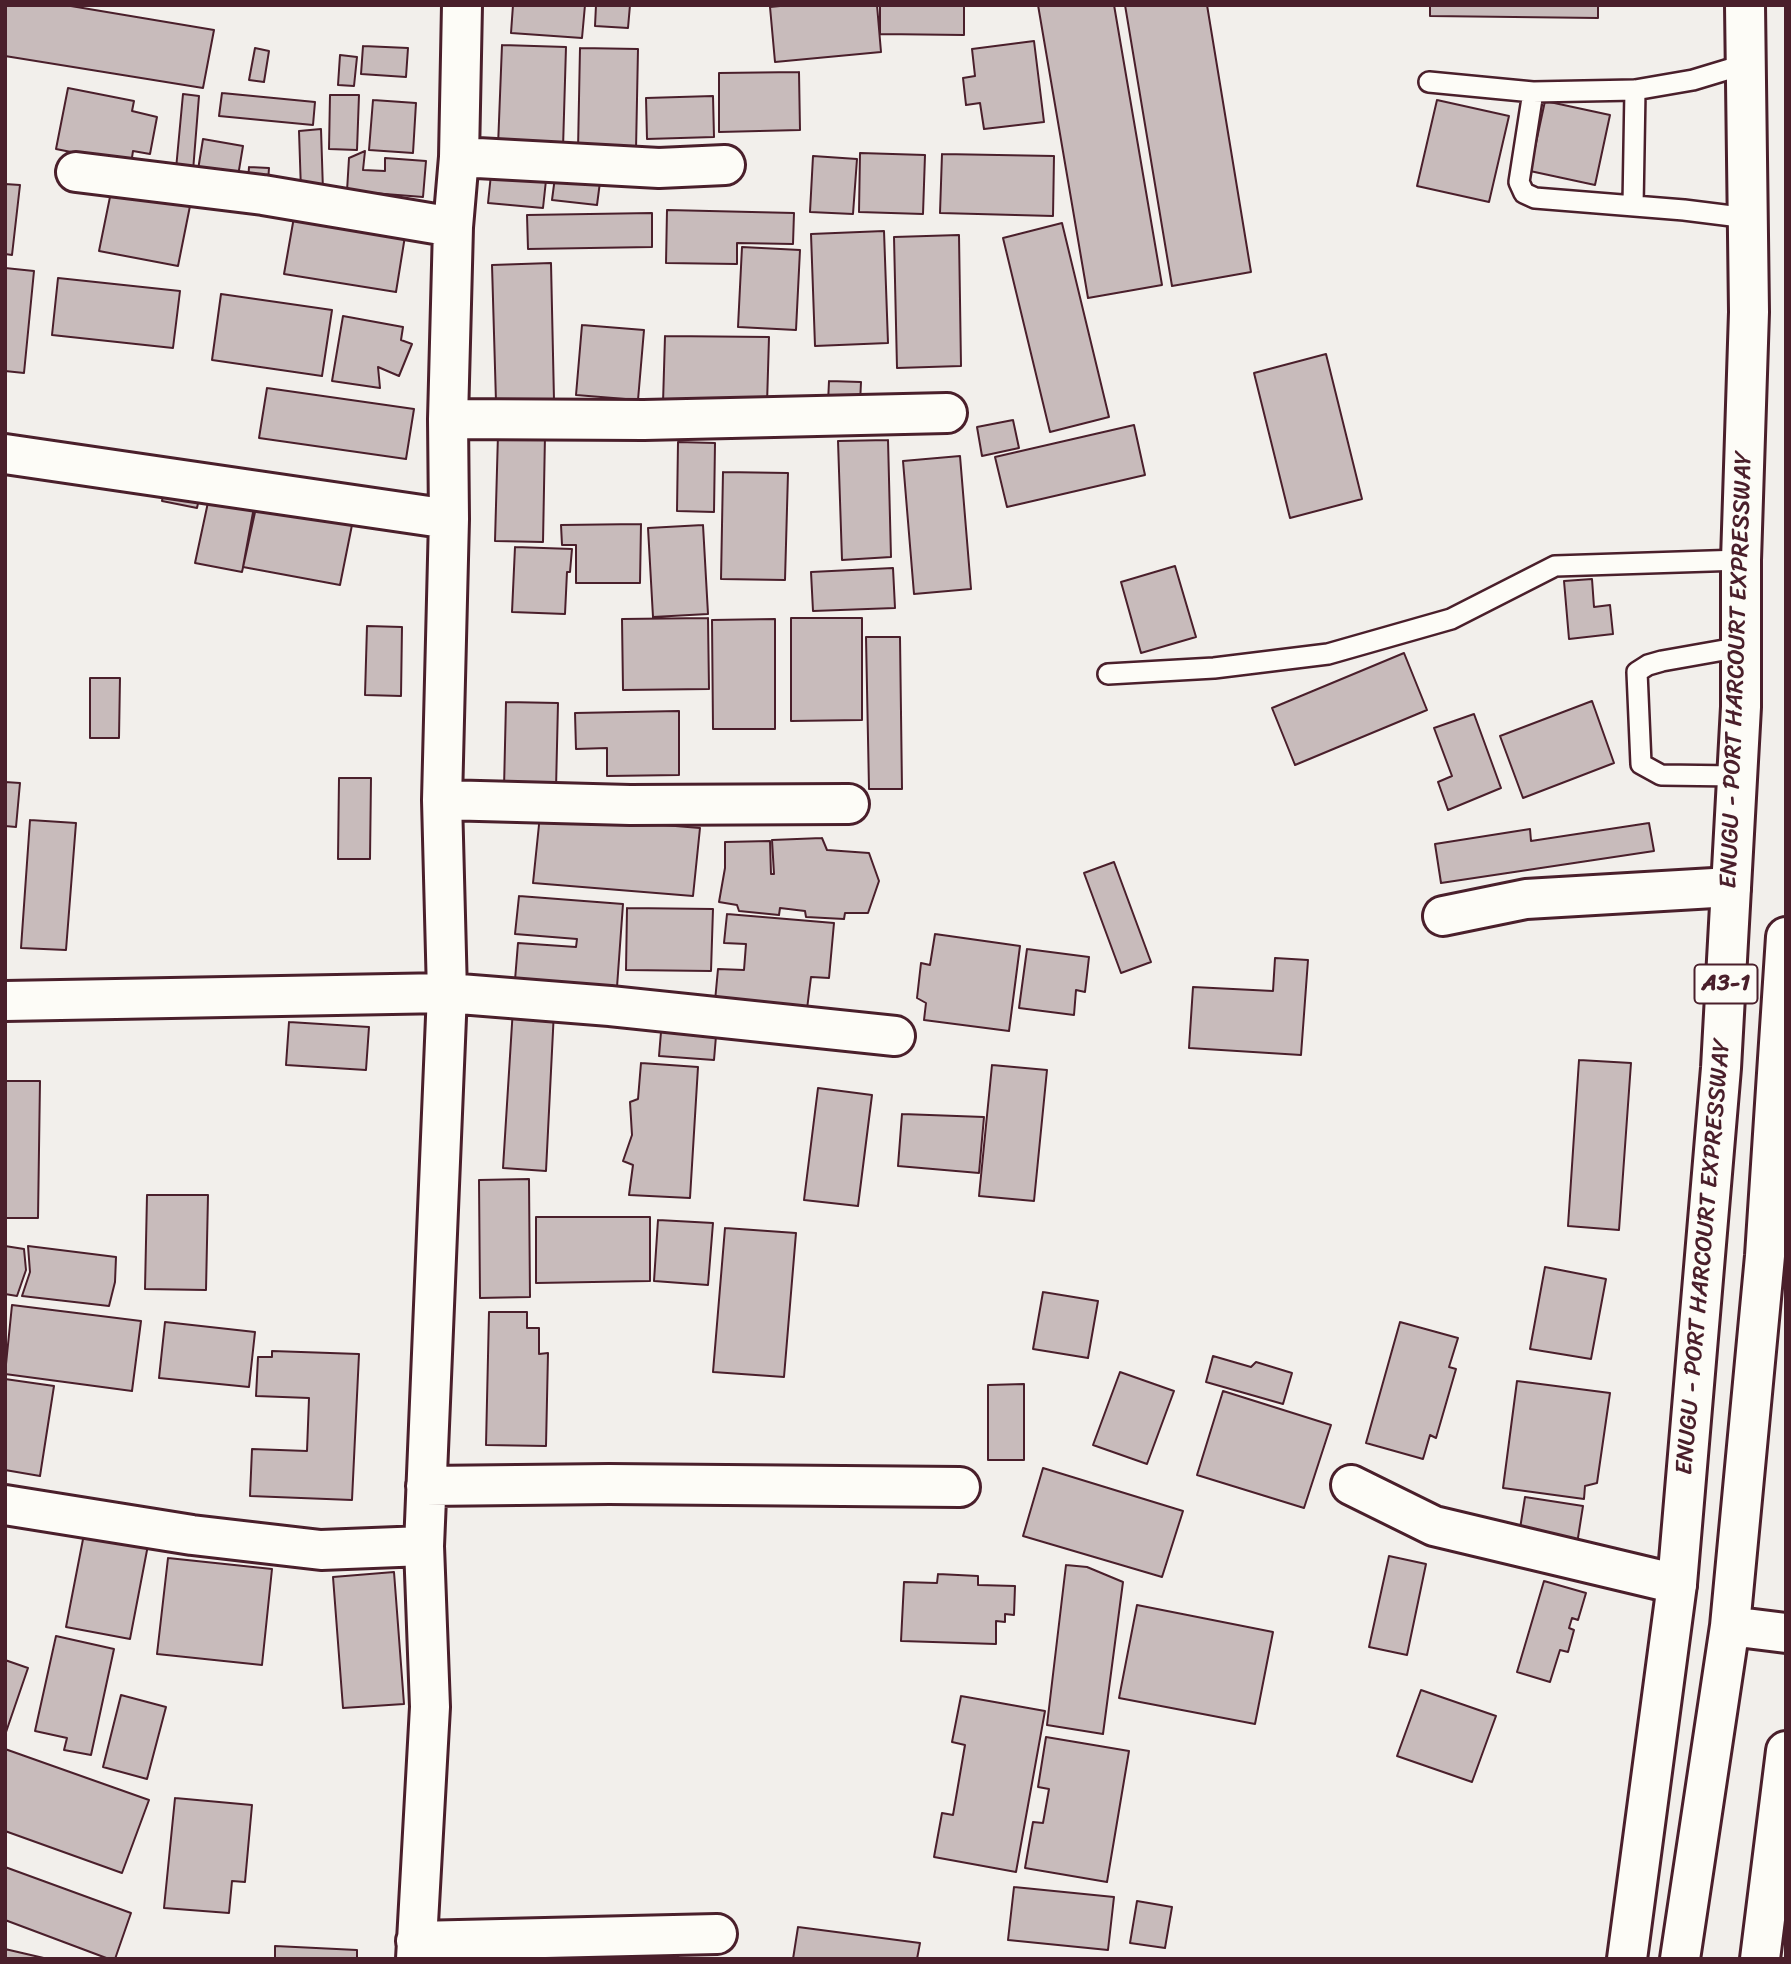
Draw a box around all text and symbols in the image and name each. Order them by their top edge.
street label: ENUGU - PORT HARCOURT EXPRESSWAY [1715,451,1759,889]
road number: A3-1 [1694,965,1758,1004]
street label: ENUGU - PORT HARCOURT EXPRESSWAY [1671,1038,1737,1476]

